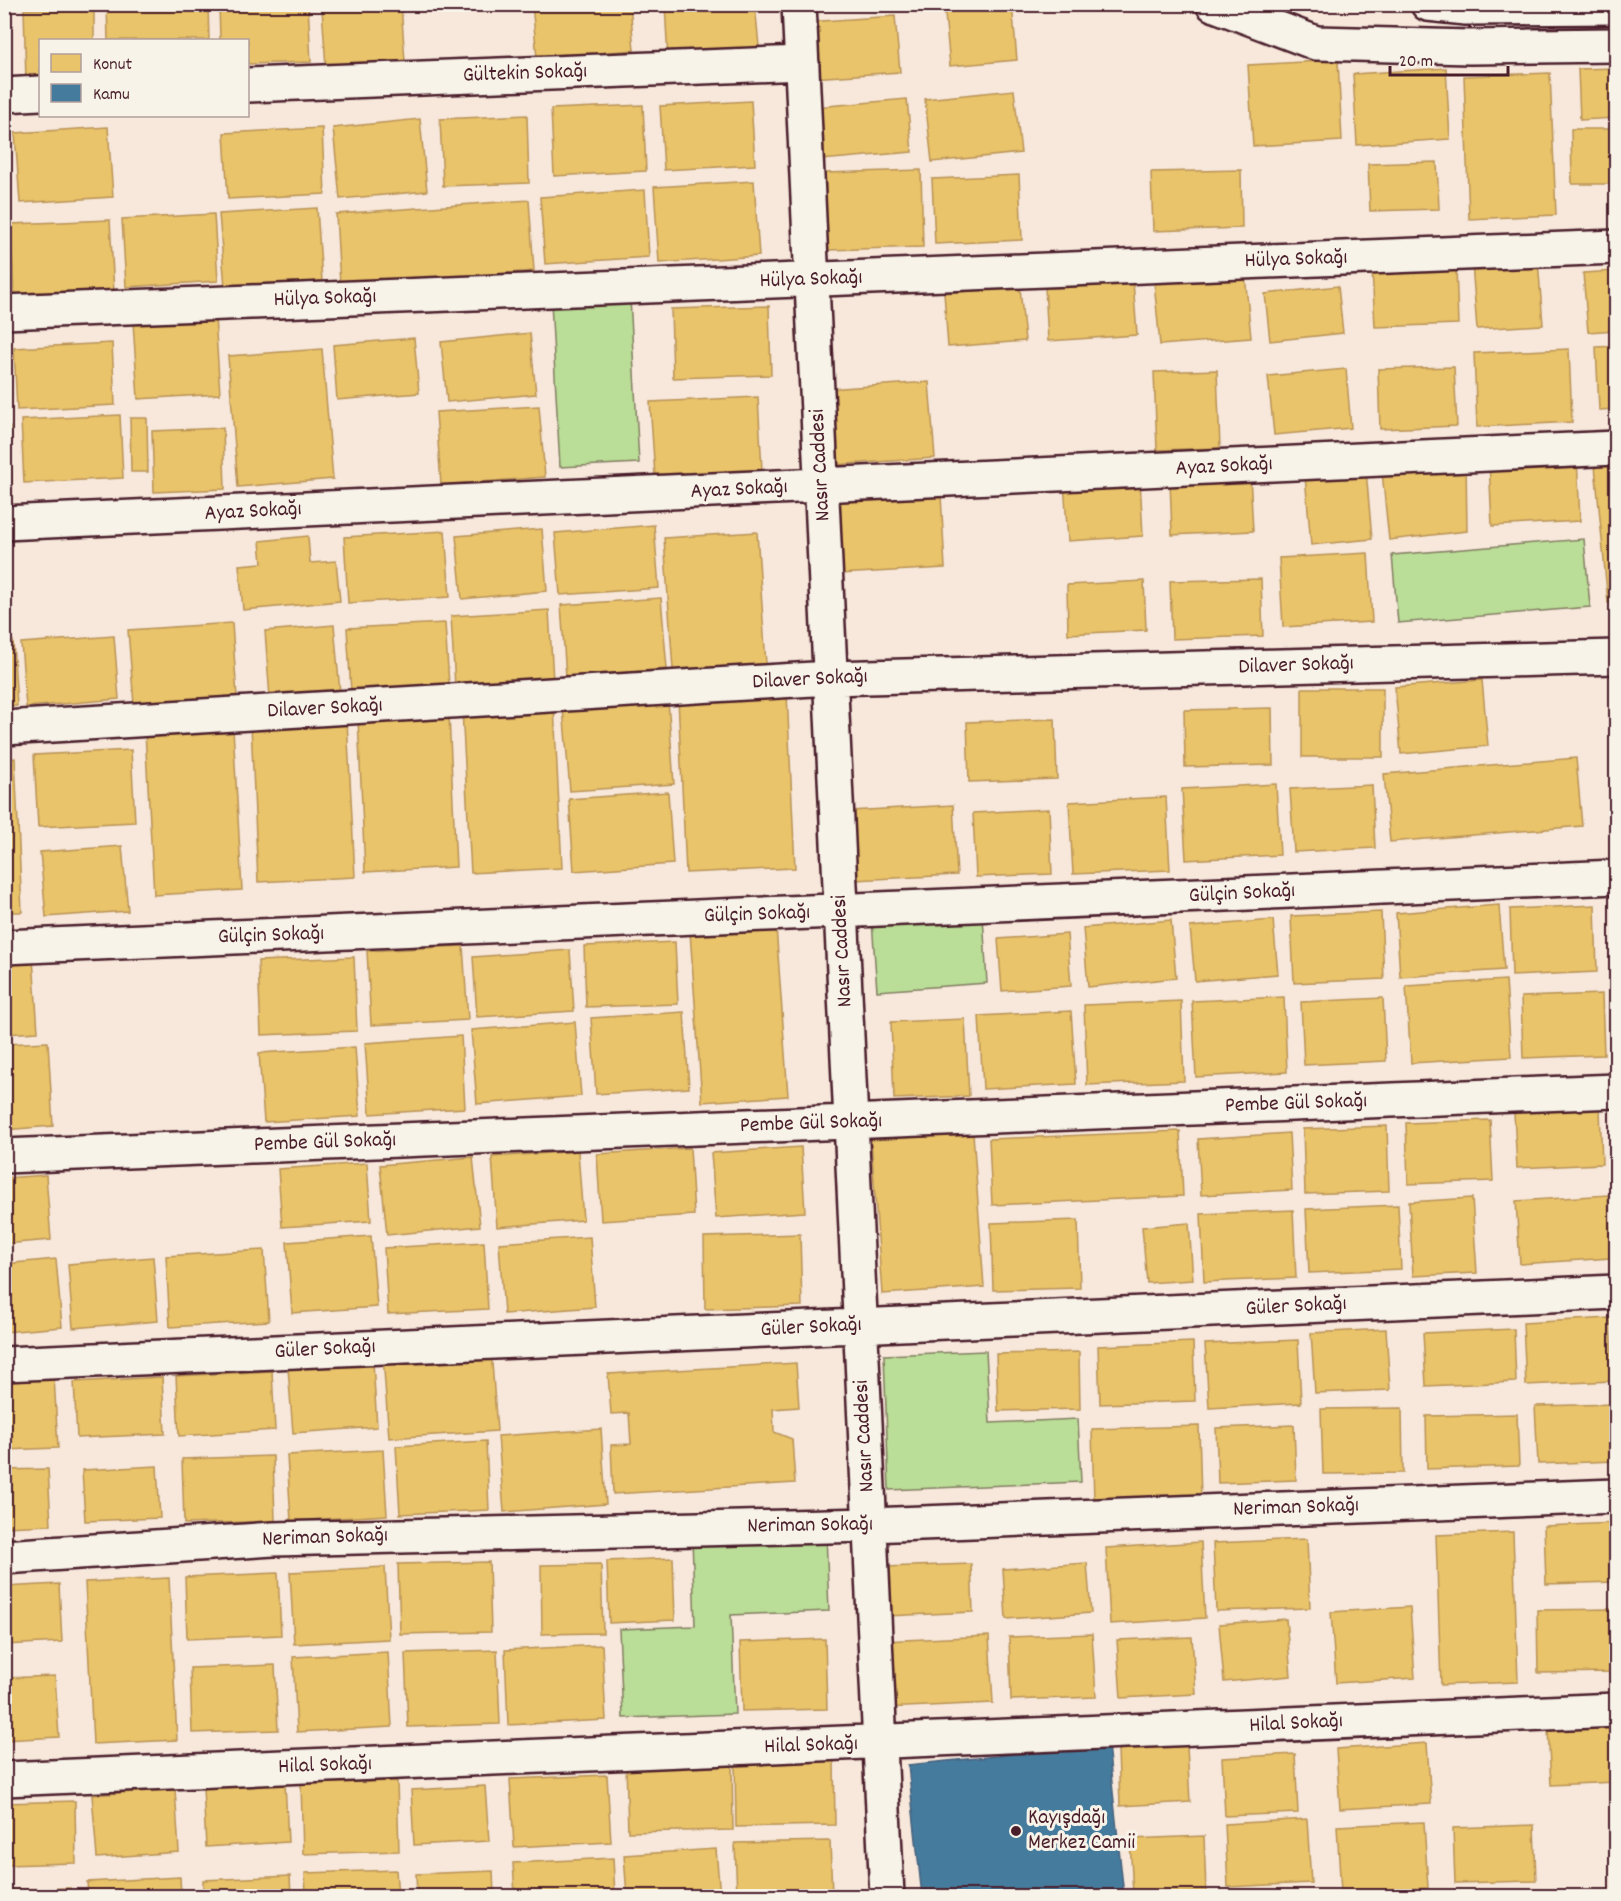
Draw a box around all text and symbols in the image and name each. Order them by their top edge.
legend [39,39,249,117]
scale bar [1390,39,1508,77]
text: 20 m [1399,50,1433,75]
text: Konut [93,53,132,78]
street label: Gültekin Sokağı [462,56,588,92]
text: Kamu [93,83,130,108]
street label: Hülya Sokağı [1244,243,1348,277]
street label: Hülya Sokağı [759,263,863,297]
street label: Hülya Sokağı [273,282,377,316]
street label: Nasır Caddesi [803,408,839,522]
street label: Ayaz Sokağı [1175,449,1273,485]
street label: Ayaz Sokağı [690,472,788,508]
street label: Ayaz Sokağı [204,494,302,530]
street label: Dilaver Sokağı [1238,648,1354,684]
street label: Dilaver Sokağı [752,661,868,699]
street label: Dilaver Sokağı [267,690,383,728]
street label: Gülçin Sokağı [1188,876,1296,912]
street label: Nasır Caddesi [825,894,861,1008]
street label: Gülçin Sokağı [703,898,811,932]
street label: Gülçin Sokağı [217,919,325,953]
street label: Pembe Gül Sokağı [1224,1086,1368,1122]
street label: Pembe Gül Sokağı [739,1106,883,1142]
street label: Pembe Gül Sokağı [253,1125,397,1161]
street label: Güler Sokağı [1245,1289,1347,1325]
street label: Güler Sokağı [760,1310,862,1346]
street label: Güler Sokağı [274,1332,376,1368]
street label: Nasır Caddesi [847,1379,883,1493]
street label: Neriman Sokağı [1233,1490,1359,1526]
street label: Neriman Sokağı [747,1509,873,1543]
street label: Neriman Sokağı [262,1520,388,1556]
street label: Hilal Sokağı [1248,1706,1344,1742]
street label: Hilal Sokağı [764,1729,858,1763]
street label: Hilal Sokağı [278,1749,372,1783]
place label: Kayışdağı Merkez Camii [1028,1803,1135,1859]
marker: Kayışdağı Merkez Camii [1009,1824,1023,1838]

